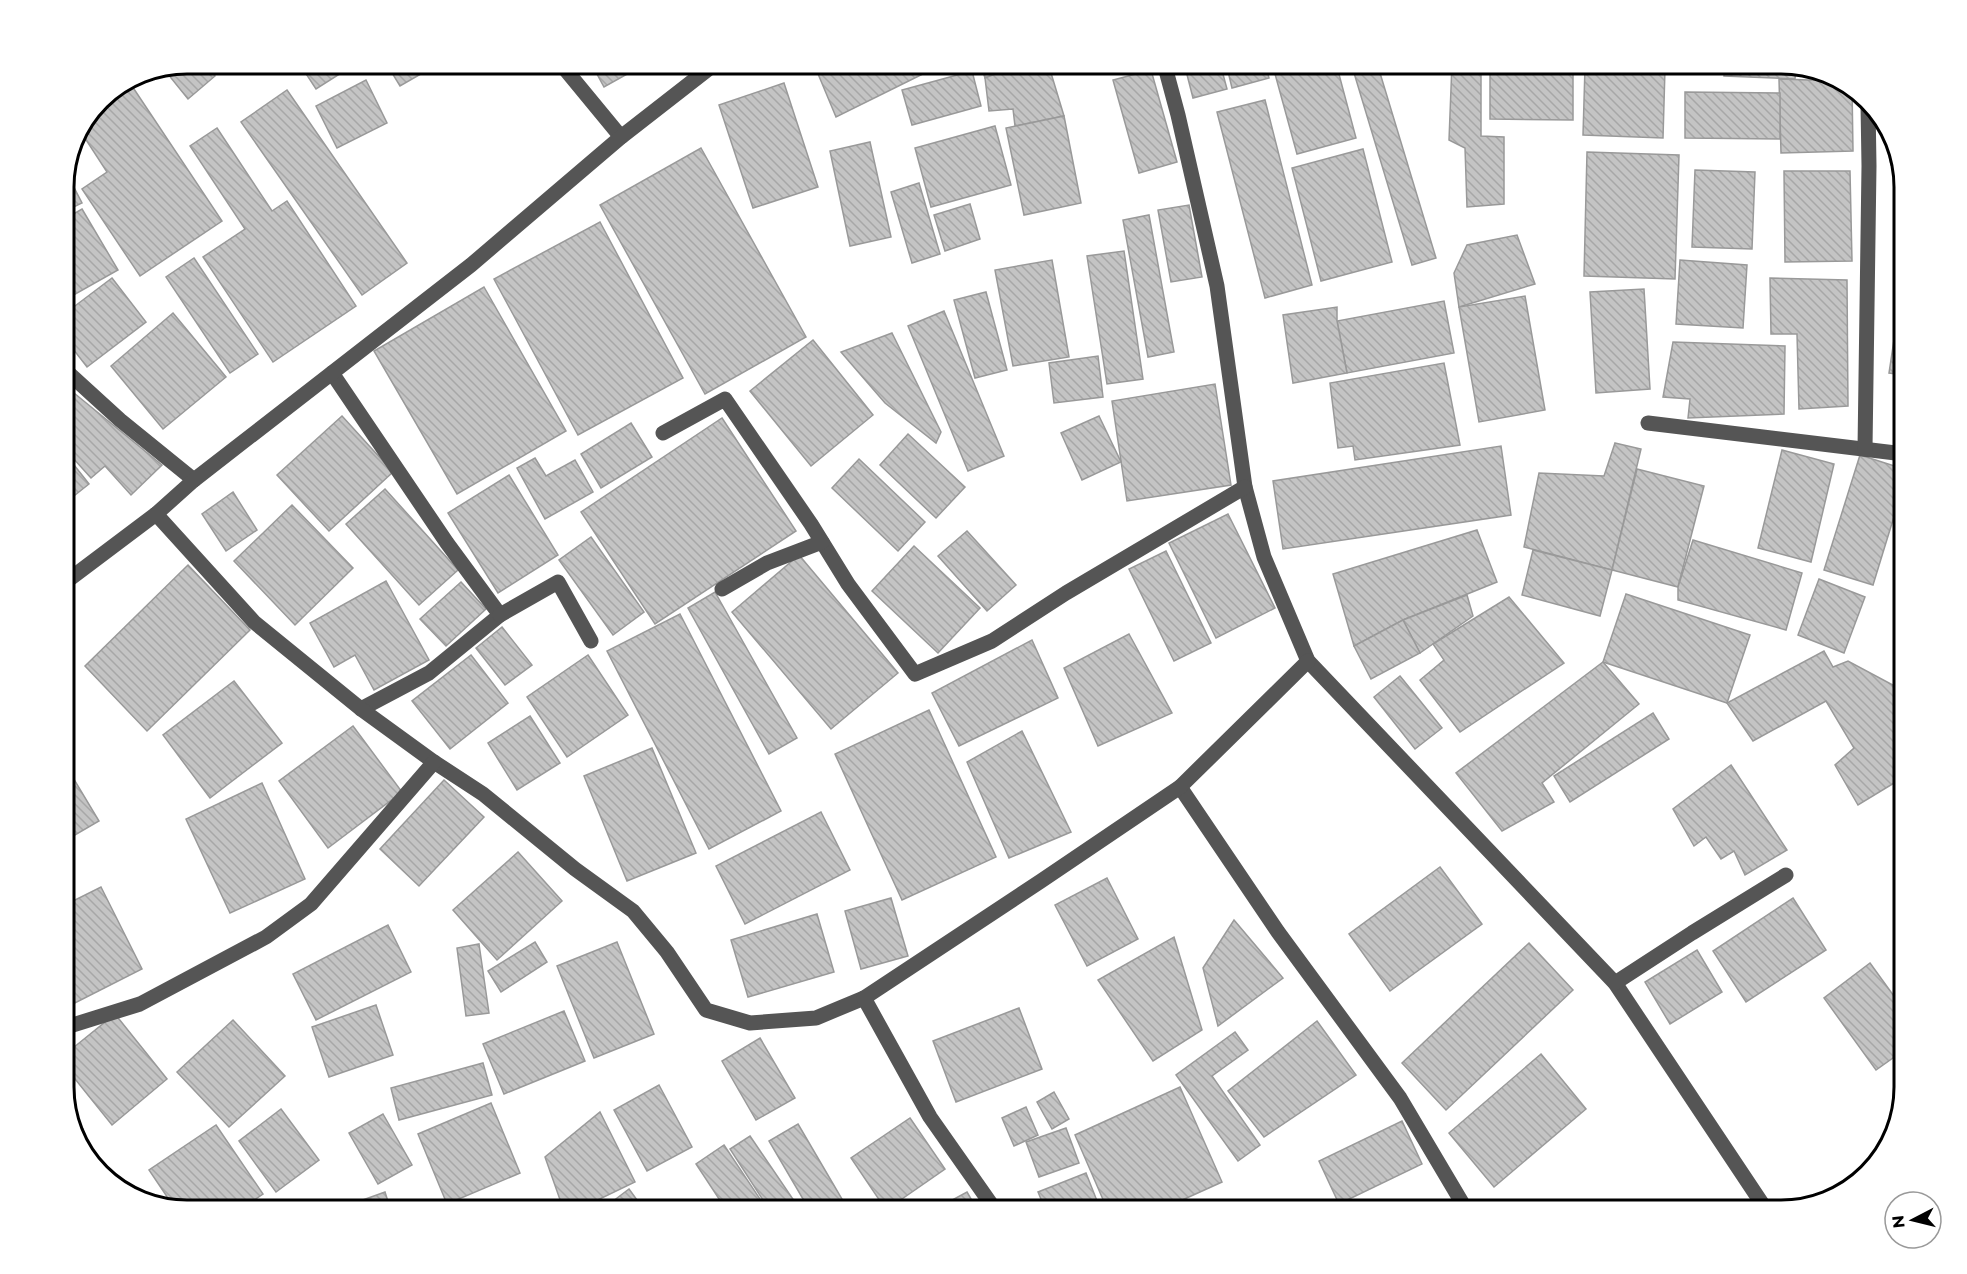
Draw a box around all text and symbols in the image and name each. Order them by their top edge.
north arrow [1883,1190,1943,1250]
text: N [1888,1214,1909,1229]

